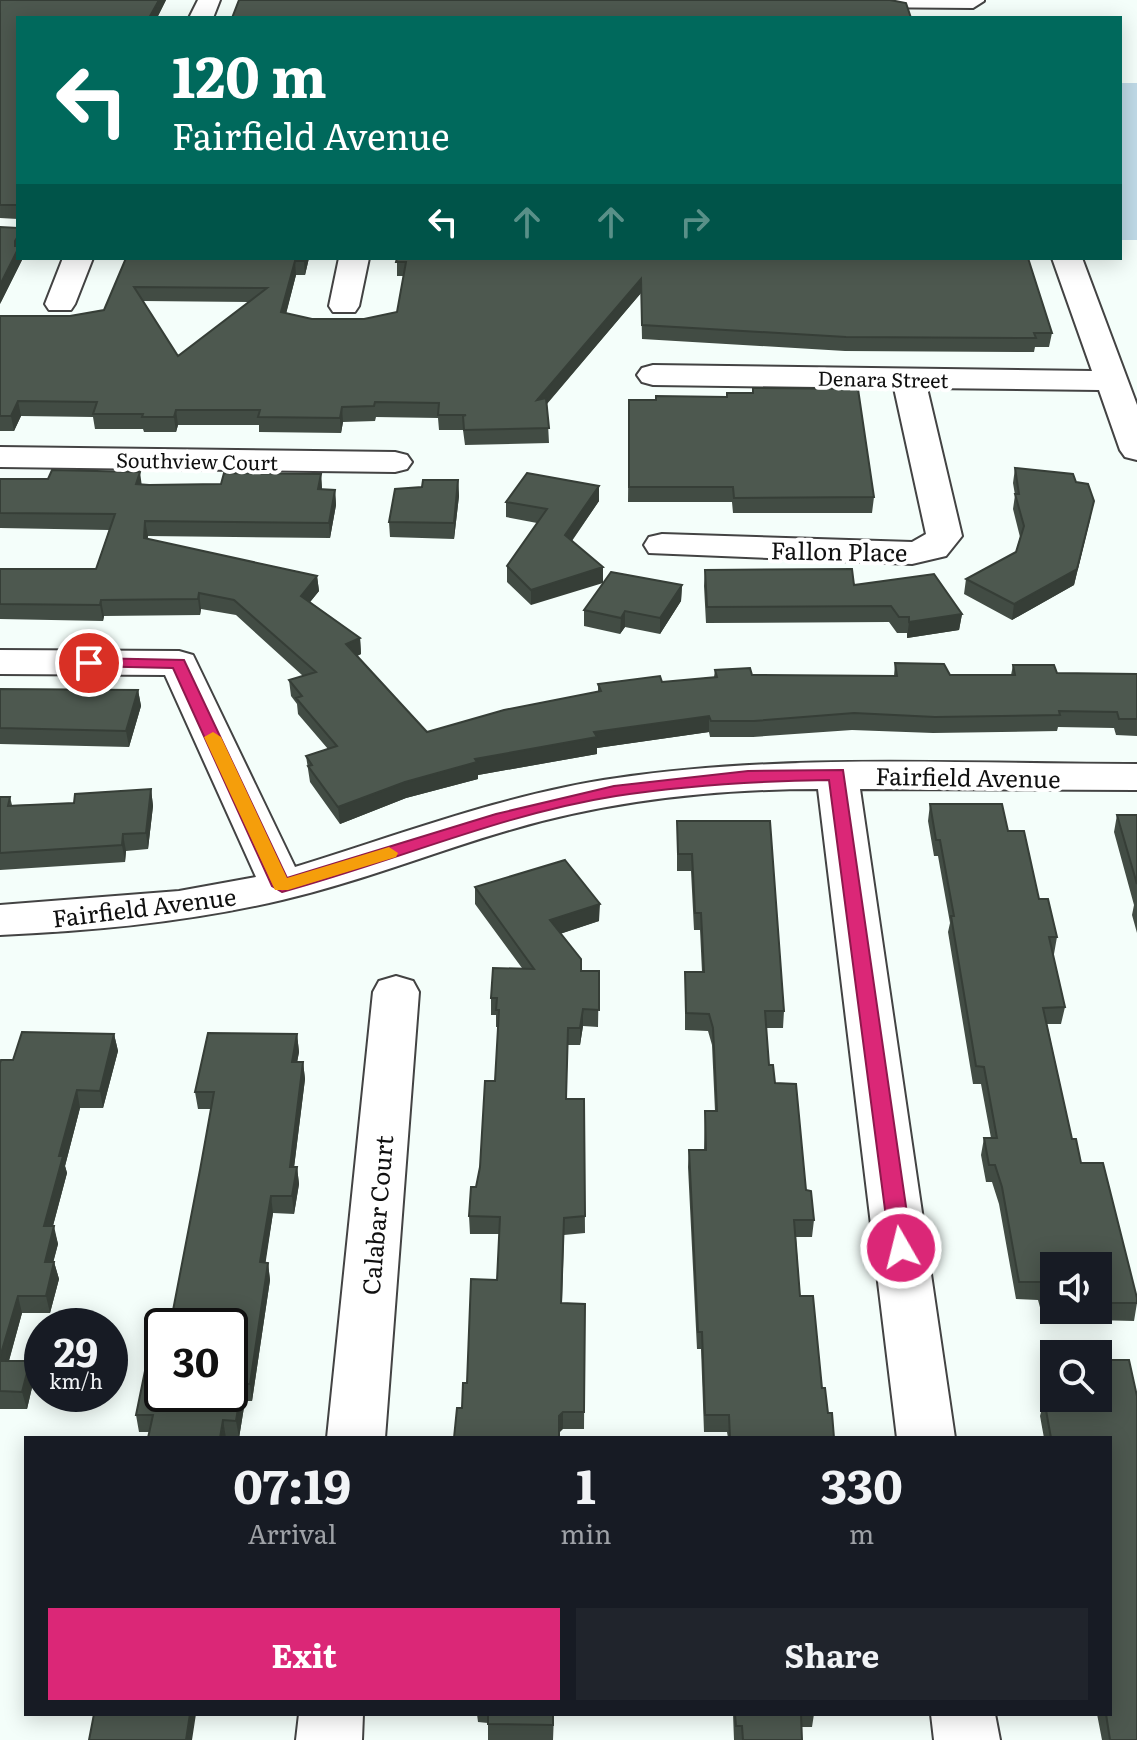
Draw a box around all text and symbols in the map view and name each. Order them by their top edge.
text: 120 m [172,32,327,115]
icon: left [40,48,144,152]
text: Fairfield Avenue [172,108,450,161]
icon: left [421,200,465,244]
icon: ahead [505,200,549,244]
icon: ahead [589,200,633,244]
icon: right [673,200,717,244]
street label: Denara Street [817,362,949,394]
street label: Southview Court [116,444,278,476]
street label: Fallon Place [770,531,908,569]
pin [55,629,123,697]
icon: arrive [67,641,111,685]
street label: Fairfield Avenue [875,757,1061,795]
street label: Fairfield Avenue [50,877,238,935]
street label: Calabar Court [352,1133,400,1296]
position arrow [859,1206,943,1290]
map controls [1040,1252,1112,1412]
button: sound [1040,1252,1112,1324]
speed limit sign: 30 [144,1308,248,1412]
text: 29 [54,1320,98,1379]
button: search [1040,1340,1112,1412]
text: km/h [49,1365,103,1395]
text: 07:19 [233,1448,351,1519]
text: 1 [576,1448,596,1519]
text: 330 [821,1448,903,1519]
text: Arrival [248,1513,337,1552]
text: min [560,1513,611,1552]
text: m [849,1513,874,1552]
button: Exit [48,1608,560,1700]
button: Share [576,1608,1088,1700]

